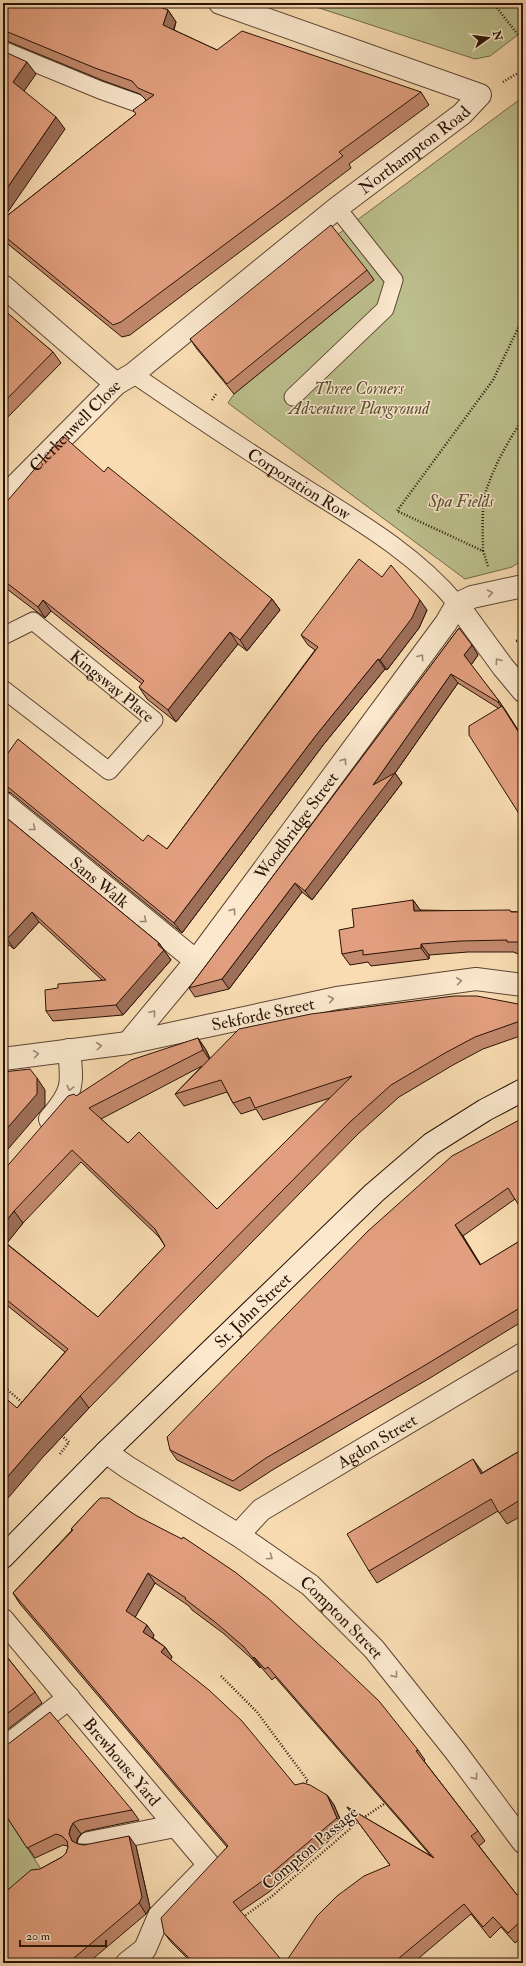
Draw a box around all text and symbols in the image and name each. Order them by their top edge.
north arrow [468,18,508,58]
text: N [489,28,505,43]
street label: Northampton Road [354,101,475,199]
street label: Clerkenwell Close [25,375,125,476]
park label: Three Corners Adventure Playground [287,378,430,419]
street label: Corporation Row [243,443,355,524]
park label: Spa Fields [427,491,494,512]
one-way arrow [487,590,493,598]
street label: Kingsway Place [66,645,159,727]
one-way arrow [416,654,423,661]
one-way arrow [496,659,503,666]
one-way arrow [339,759,346,766]
street label: Woodbridge Street [249,767,343,884]
one-way arrow [29,824,36,831]
street label: Sans Walk [66,852,133,912]
one-way arrow [228,908,235,915]
one-way arrow [140,915,147,922]
one-way arrow [456,977,462,986]
street label: Sekforde Street [210,993,317,1035]
one-way arrow [327,996,334,1004]
one-way arrow [149,1010,156,1018]
one-way arrow [96,1042,102,1051]
one-way arrow [33,1050,39,1059]
one-way arrow [66,1085,74,1091]
street label: St. John Street [210,1268,296,1352]
street label: Agdon Street [333,1409,421,1473]
one-way arrow [266,1552,273,1559]
street label: Compton Street [296,1571,388,1663]
one-way arrow [390,1670,397,1677]
street label: Brewhouse Yard [79,1713,166,1811]
one-way arrow [470,1773,478,1780]
street label: Compton Passage [258,1802,363,1895]
scale bar [20,1922,106,1948]
text: 20 m [26,1929,51,1944]

